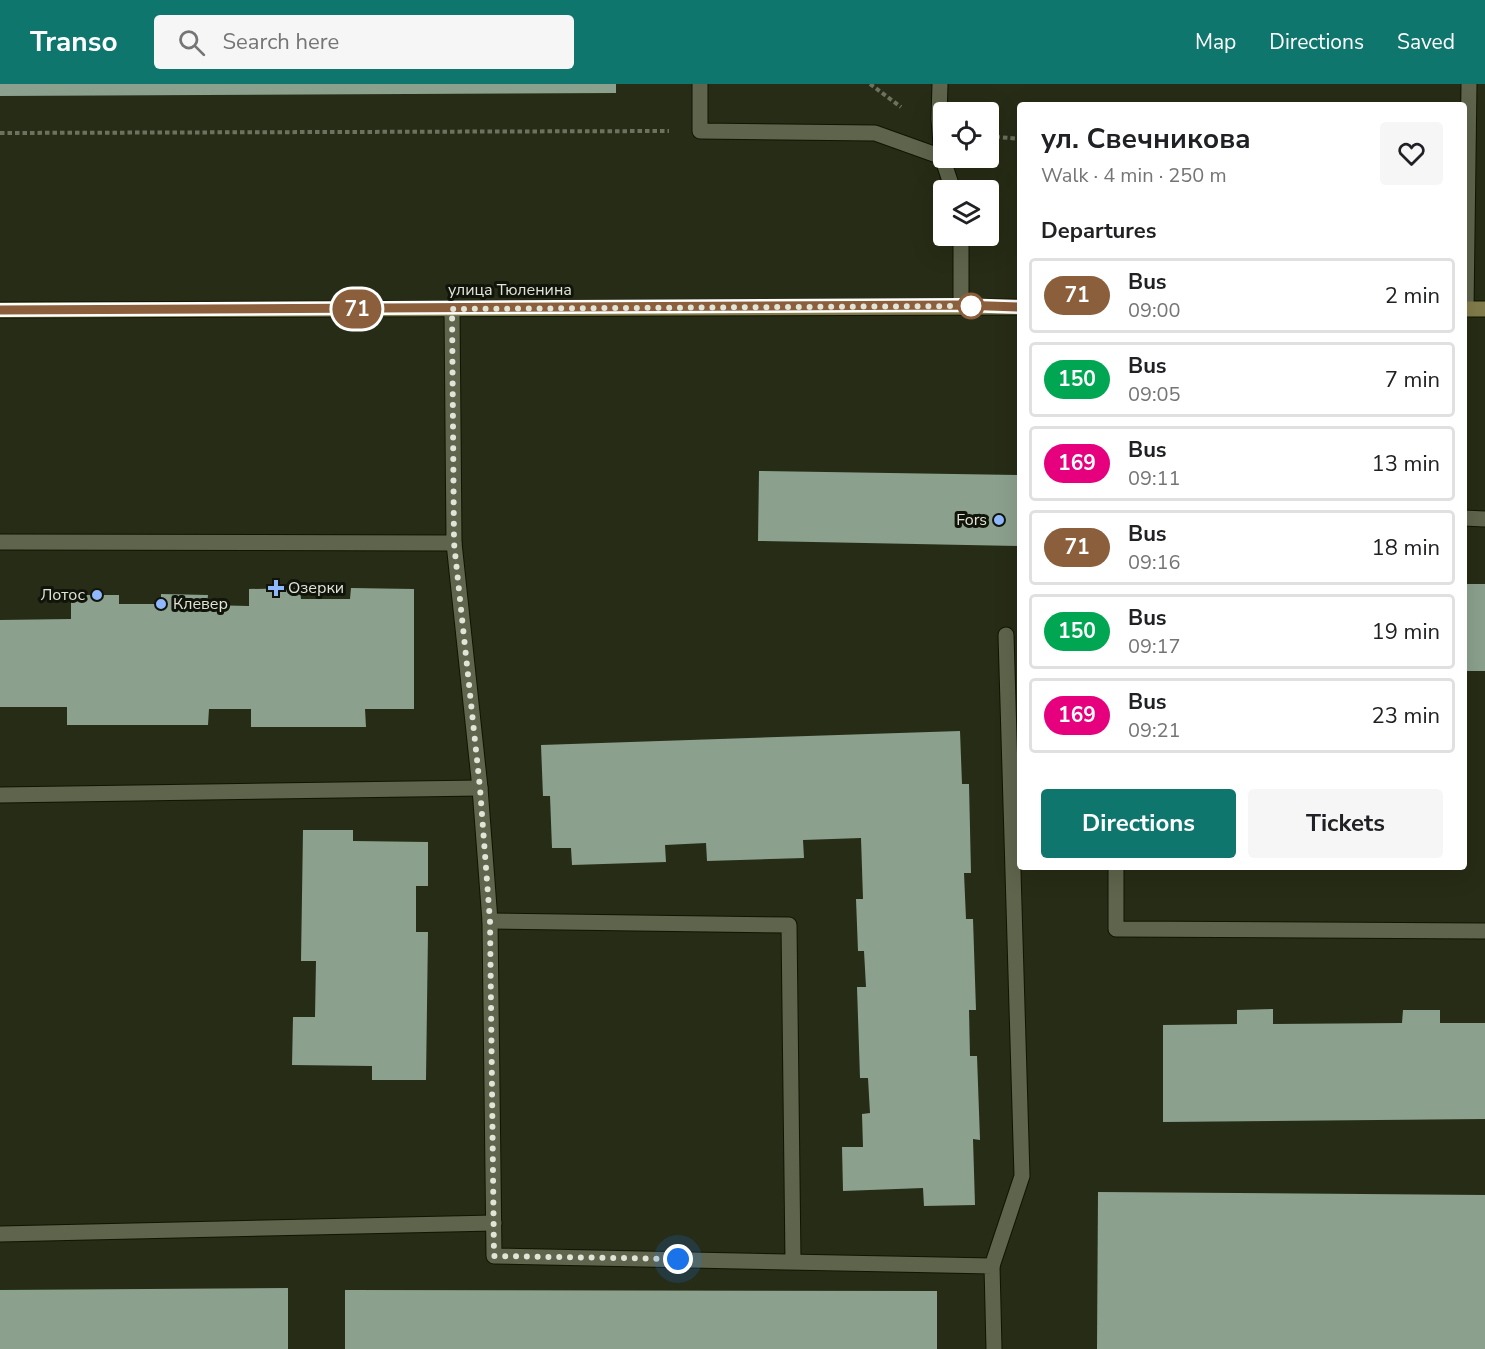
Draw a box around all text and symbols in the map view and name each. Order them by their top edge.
search box [154,15,574,69]
text: Transo [30,23,118,61]
icon: search [175,26,208,59]
text: Search here [223,27,339,57]
text: Map [1195,28,1236,56]
text: Directions [1269,28,1364,56]
text: Saved [1397,28,1455,56]
map controls [933,102,999,246]
button: locate [933,102,999,168]
text: ул. Свечникова [1041,120,1251,158]
button: heart [1380,122,1443,185]
text: Walk · 4 min · 250 m [1041,162,1227,189]
button: layers [933,180,999,246]
text: Departures [1041,216,1156,246]
text: Bus [1128,267,1167,297]
street label: улица Тюленина [448,279,572,301]
text: 71 [1064,281,1090,309]
text: 2 min [1385,281,1440,311]
line badge: 71 [330,290,384,328]
unlabelled marker [958,293,984,319]
text: 71 [344,295,370,323]
text: 09:00 [1128,297,1181,324]
text: Bus [1128,351,1167,381]
text: 150 [1058,365,1096,393]
text: 7 min [1385,365,1440,395]
text: 09:05 [1128,381,1181,408]
text: Bus [1128,435,1167,465]
text: 169 [1058,449,1096,477]
text: 13 min [1372,449,1440,479]
text: 09:11 [1128,465,1181,492]
place label: Fors [956,509,987,531]
marker: Fors [992,513,1006,527]
text: Bus [1128,519,1167,549]
text: 71 [1064,533,1090,561]
text: 18 min [1372,533,1440,563]
text: 09:16 [1128,549,1181,576]
place label: Озерки [288,577,344,599]
marker: Озерки [269,581,283,595]
place label: Лотос [40,584,85,606]
marker: Лотос [90,588,104,602]
place label: Клевер [173,593,228,615]
marker: Клевер [154,597,168,611]
text: Bus [1128,603,1167,633]
text: 150 [1058,617,1096,645]
text: 19 min [1372,617,1440,647]
text: 09:17 [1128,633,1181,660]
text: Bus [1128,687,1167,717]
text: 169 [1058,701,1096,729]
text: 23 min [1372,701,1440,731]
text: 09:21 [1128,717,1181,744]
button: Directions [1041,789,1236,858]
button: Tickets [1248,789,1443,858]
your location [663,1244,693,1274]

